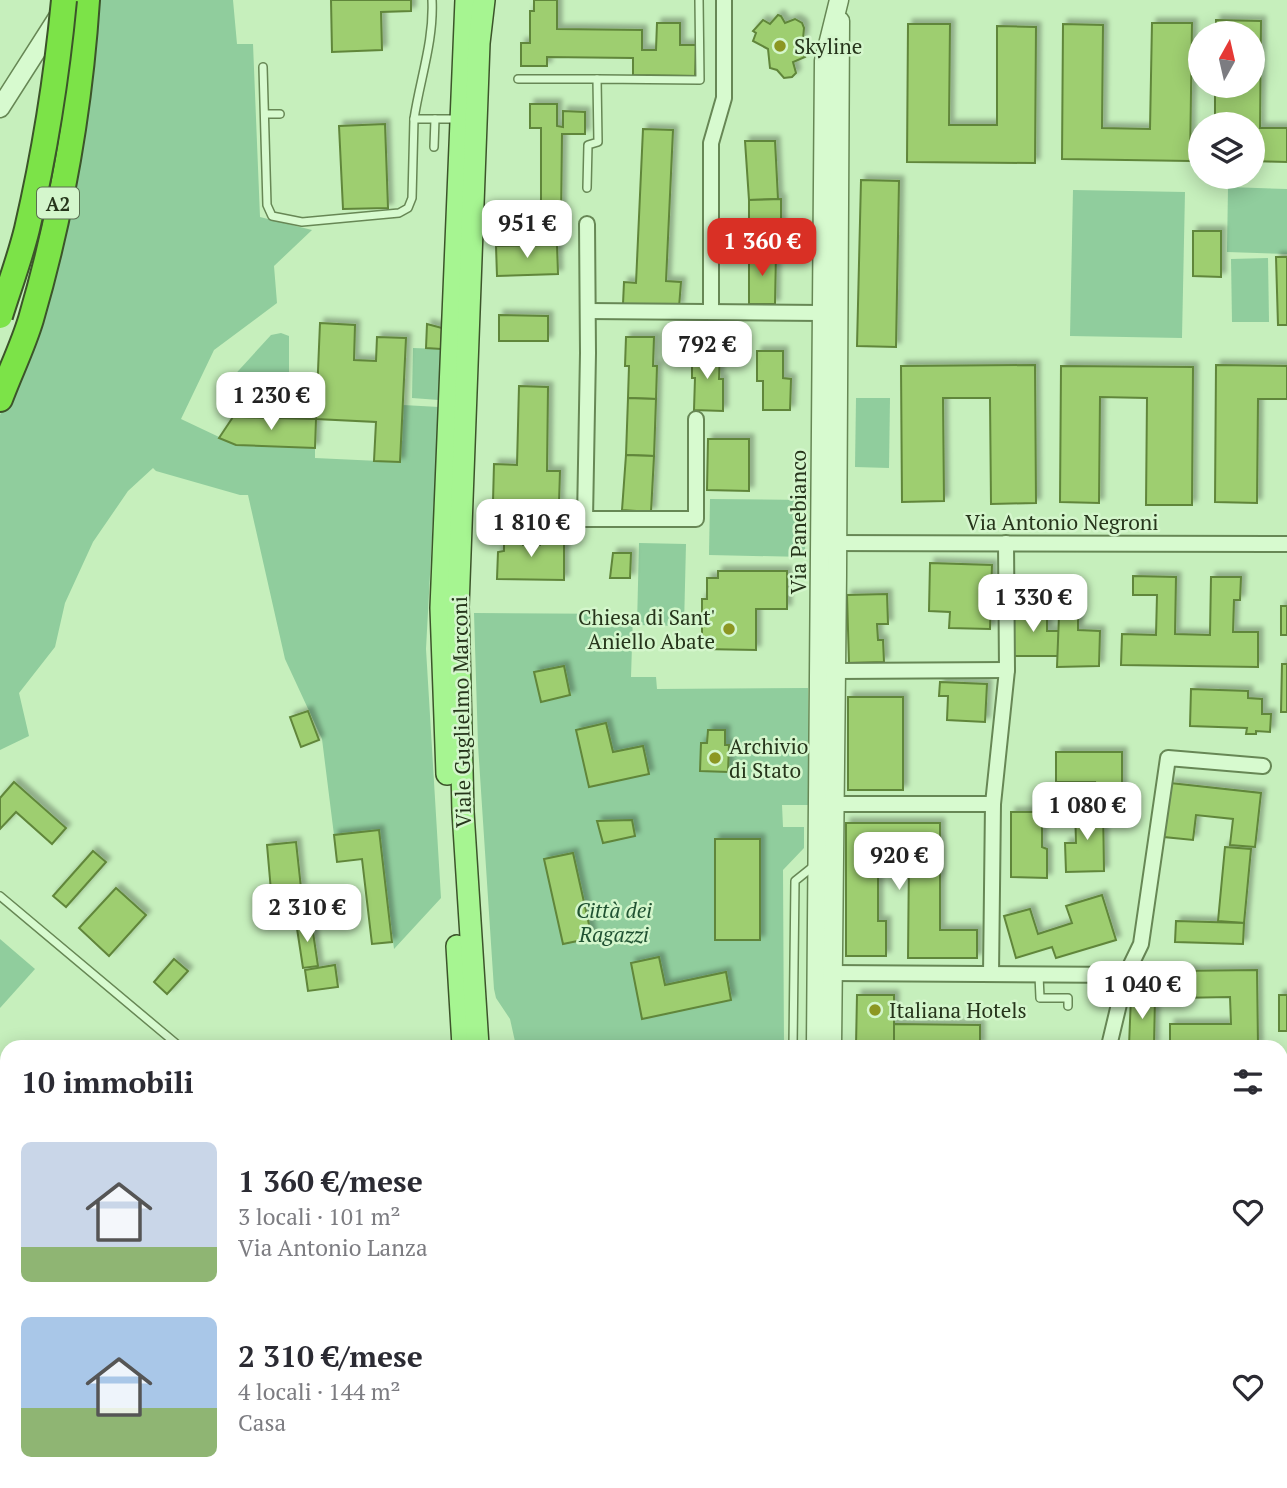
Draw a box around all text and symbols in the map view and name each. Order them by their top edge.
north arrow [1188,21,1265,98]
map controls [1188,21,1265,189]
place label: Skyline [794,32,862,60]
marker: Skyline [772,38,788,54]
button: layers [1188,112,1265,189]
road number: A2 [37,188,79,218]
pin: 951 € [478,201,576,260]
text: 951 € [498,207,556,238]
pin: 1 360 € [697,218,827,278]
text: 1 360 € [723,225,801,256]
pin: 792 € [658,322,756,381]
text: 792 € [678,328,736,359]
pin: 1 230 € [206,372,336,432]
text: 1 230 € [232,379,310,410]
street label: Via Panebianco [784,450,812,594]
pin: 1 810 € [466,500,596,559]
text: 1 810 € [492,506,570,537]
street label: Via Antonio Negroni [965,508,1159,536]
pin: 1 330 € [968,574,1098,634]
text: 1 330 € [994,581,1072,612]
street label: Viale Guglielmo Marconi [445,596,477,828]
place label: Chiesa di Sant' Aniello Abate [578,603,715,655]
marker: Chiesa di Sant' Aniello Abate [721,621,737,637]
place label: Archivio di Stato [729,732,808,784]
marker: Archivio di Stato [707,750,723,766]
pin: 1 080 € [1022,782,1152,842]
text: 1 080 € [1048,789,1126,820]
pin: 920 € [850,832,948,892]
text: 920 € [870,839,928,870]
pin: 2 310 € [242,884,372,944]
text: 2 310 € [268,891,346,922]
park label: Città dei Ragazzi [576,896,652,948]
pin: 1 040 € [1077,962,1207,1021]
text: 1 040 € [1103,968,1181,999]
place label: Italiana Hotels [889,996,1027,1024]
marker: Italiana Hotels [867,1002,883,1018]
text: 10 immobili [21,1062,194,1102]
icon: filters [1229,1063,1267,1101]
text: 1 360 €/mese [238,1161,423,1201]
icon: home [77,1170,161,1254]
icon: heart [1229,1193,1267,1231]
text: 3 locali · 101 m² [238,1201,401,1232]
text: Via Antonio Lanza [238,1232,428,1263]
text: 2 310 €/mese [238,1336,423,1376]
icon: home [77,1345,161,1429]
icon: heart [1229,1368,1267,1406]
text: 4 locali · 144 m² [238,1376,401,1407]
text: Casa [238,1407,286,1438]

